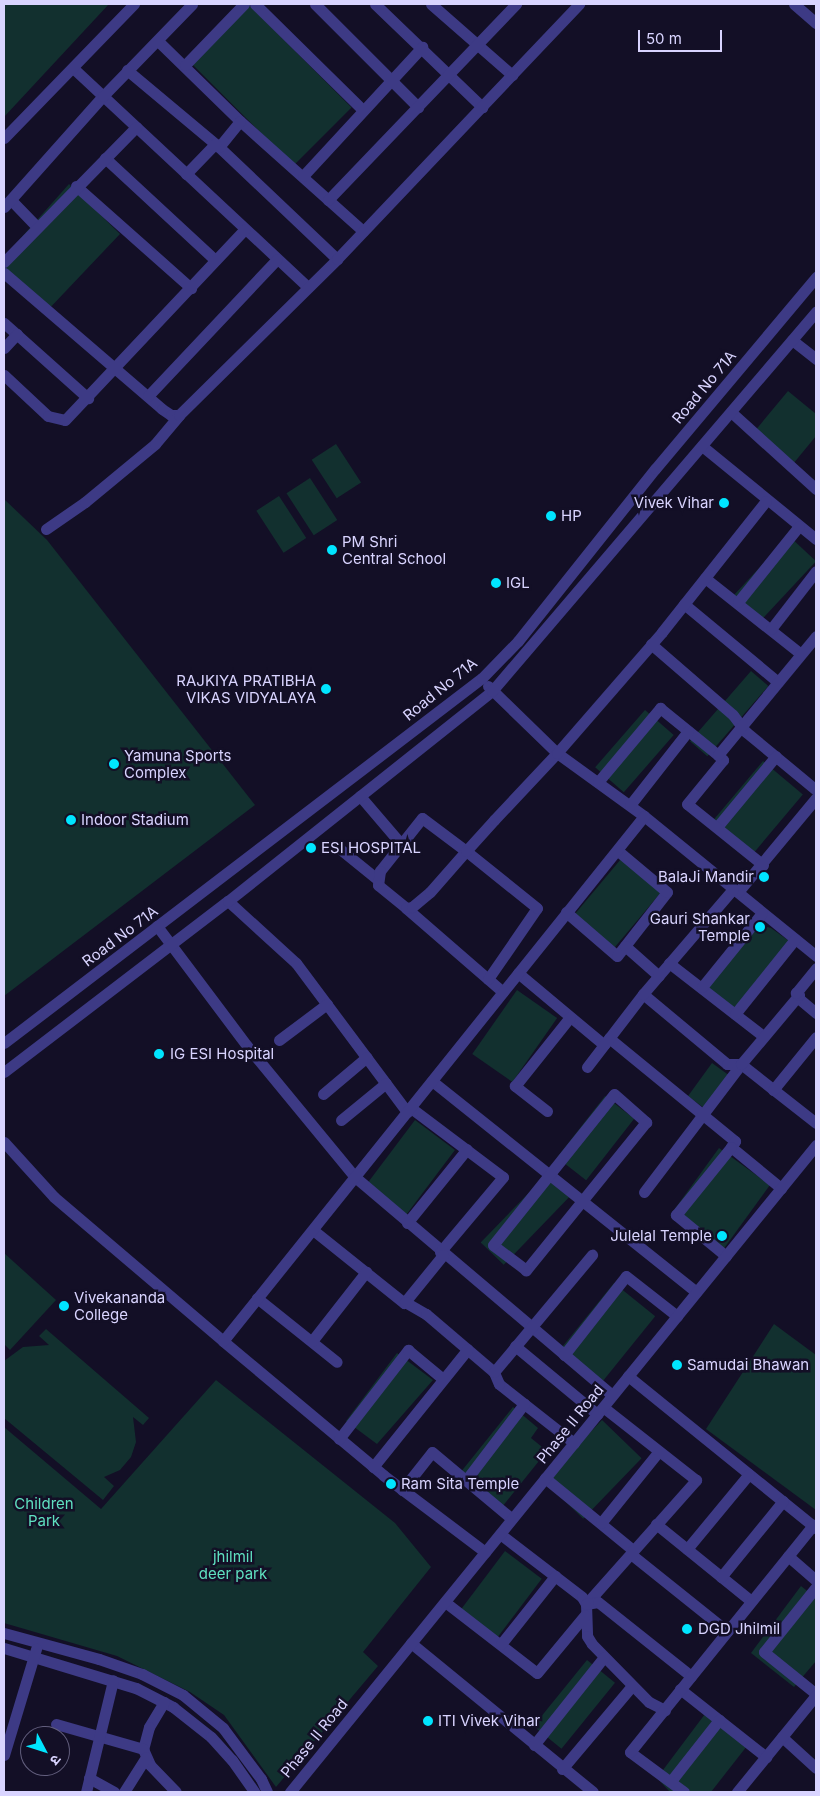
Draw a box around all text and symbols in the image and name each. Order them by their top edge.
scale bar [640,20,724,52]
text: 50 m [646,29,682,48]
street label: Road No 71A [668,347,740,427]
place label: Vivek Vihar [634,494,714,512]
marker: Vivek Vihar [718,497,730,509]
place label: HP [561,507,582,525]
marker: HP [545,510,557,522]
place label: PM Shri Central School [342,532,446,567]
marker: PM Shri Central School [326,544,338,556]
place label: IGL [506,574,530,592]
marker: IGL [490,577,502,589]
street label: Road No 71A [399,654,481,724]
place label: RAJKIYA PRATIBHA VIKAS VIDYALAYA [176,671,316,706]
marker: RAJKIYA PRATIBHA VIKAS VIDYALAYA [320,683,332,695]
place label: Yamuna Sports Complex [124,746,231,781]
marker: Yamuna Sports Complex [108,758,120,770]
place label: Indoor Stadium [81,811,189,829]
marker: Indoor Stadium [65,814,77,826]
place label: ESI HOSPITAL [321,839,421,857]
marker: ESI HOSPITAL [305,842,317,854]
place label: BalaJi Mandir [658,868,754,886]
marker: BalaJi Mandir [758,871,770,883]
street label: Road No 71A [79,902,161,970]
place label: Gauri Shankar Temple [650,909,750,944]
marker: Gauri Shankar Temple [754,921,766,933]
place label: IG ESI Hospital [170,1045,274,1063]
marker: IG ESI Hospital [152,1047,166,1061]
place label: Julelal Temple [610,1227,712,1245]
marker: Julelal Temple [716,1230,728,1242]
place label: Vivekananda College [74,1288,165,1323]
marker: Vivekananda College [58,1300,70,1312]
place label: Samudai Bhawan [687,1356,809,1374]
marker: Samudai Bhawan [671,1359,683,1371]
street label: Phase II Road [533,1381,607,1467]
place label: Ram Sita Temple [401,1475,519,1493]
marker: Ram Sita Temple [385,1478,397,1490]
park label: Children Park [14,1494,74,1529]
park label: jhilmil deer park [199,1547,267,1582]
place label: DGD Jhilmil [698,1620,780,1638]
marker: DGD Jhilmil [680,1622,694,1636]
street label: Phase II Road [277,1695,351,1781]
place label: ITI Vivek Vihar [438,1712,540,1730]
marker: ITI Vivek Vihar [422,1715,434,1727]
north arrow [20,1726,70,1776]
text: उ [47,1752,65,1769]

